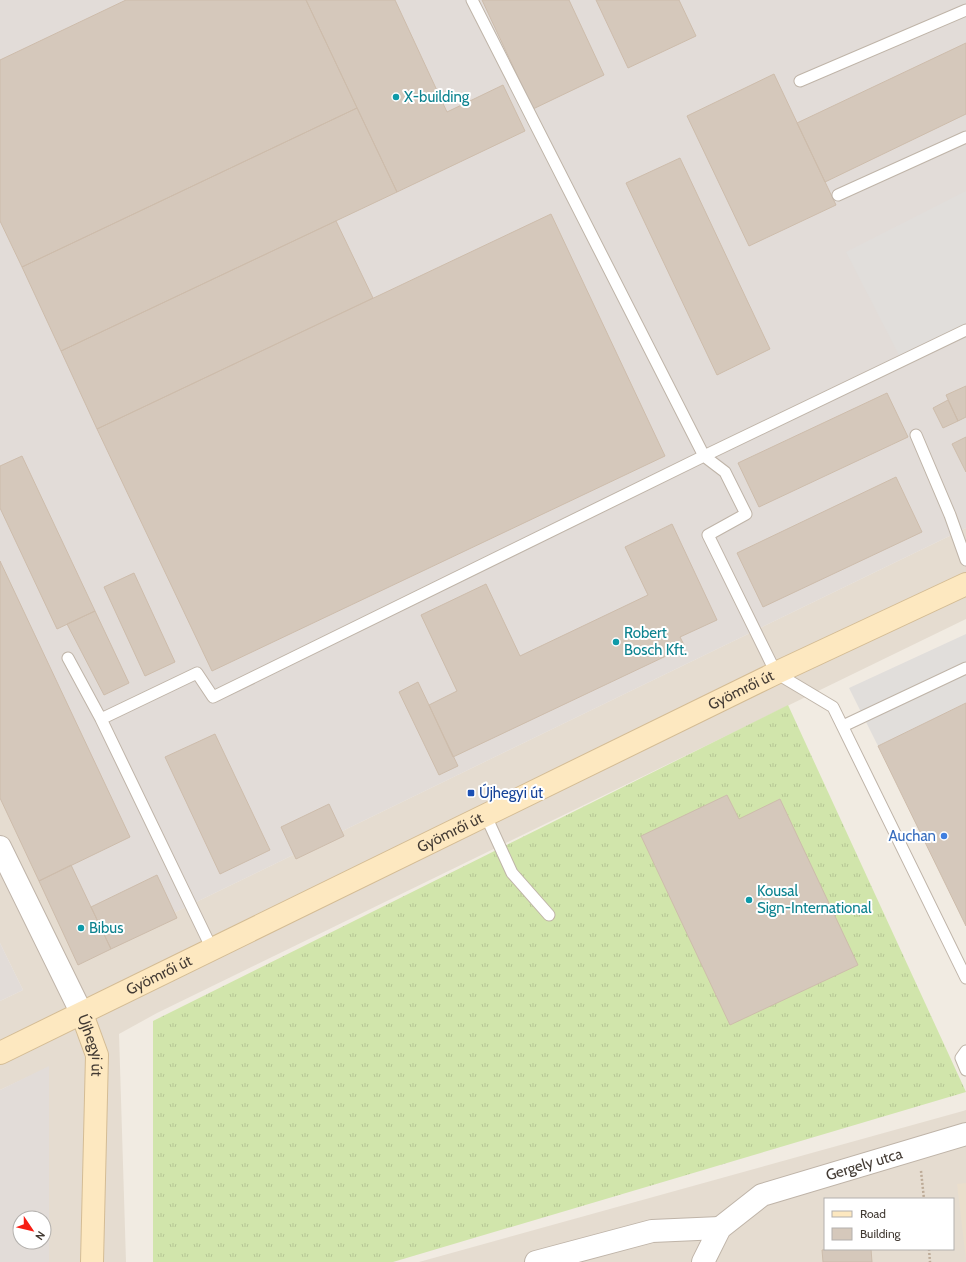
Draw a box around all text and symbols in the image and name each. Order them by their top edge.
place label: X-building [404,88,470,106]
marker: X-building [391,92,401,102]
place label: Robert Bosch Kft. [624,624,687,659]
marker: Robert Bosch Kft. [611,637,621,647]
street label: Gyömrői út [705,666,777,714]
place label: Újhegyi út [479,783,543,802]
marker: Újhegyi út [466,788,476,798]
street label: Gyömrői út [414,809,486,856]
place label: Auchan [889,827,936,845]
marker: Auchan [939,831,949,841]
place label: Kousal Sign-International [757,882,872,917]
marker: Kousal Sign-International [744,895,754,905]
place label: Bibus [89,919,123,937]
marker: Bibus [76,923,86,933]
street label: Gyömrői út [123,951,195,999]
street label: Újhegyi út [74,1011,106,1077]
street label: Gergely utca [824,1144,905,1184]
legend [824,1198,954,1250]
text: Road [860,1206,886,1221]
north arrow [12,1210,52,1250]
text: Building [860,1226,902,1241]
text: N [32,1229,48,1243]

